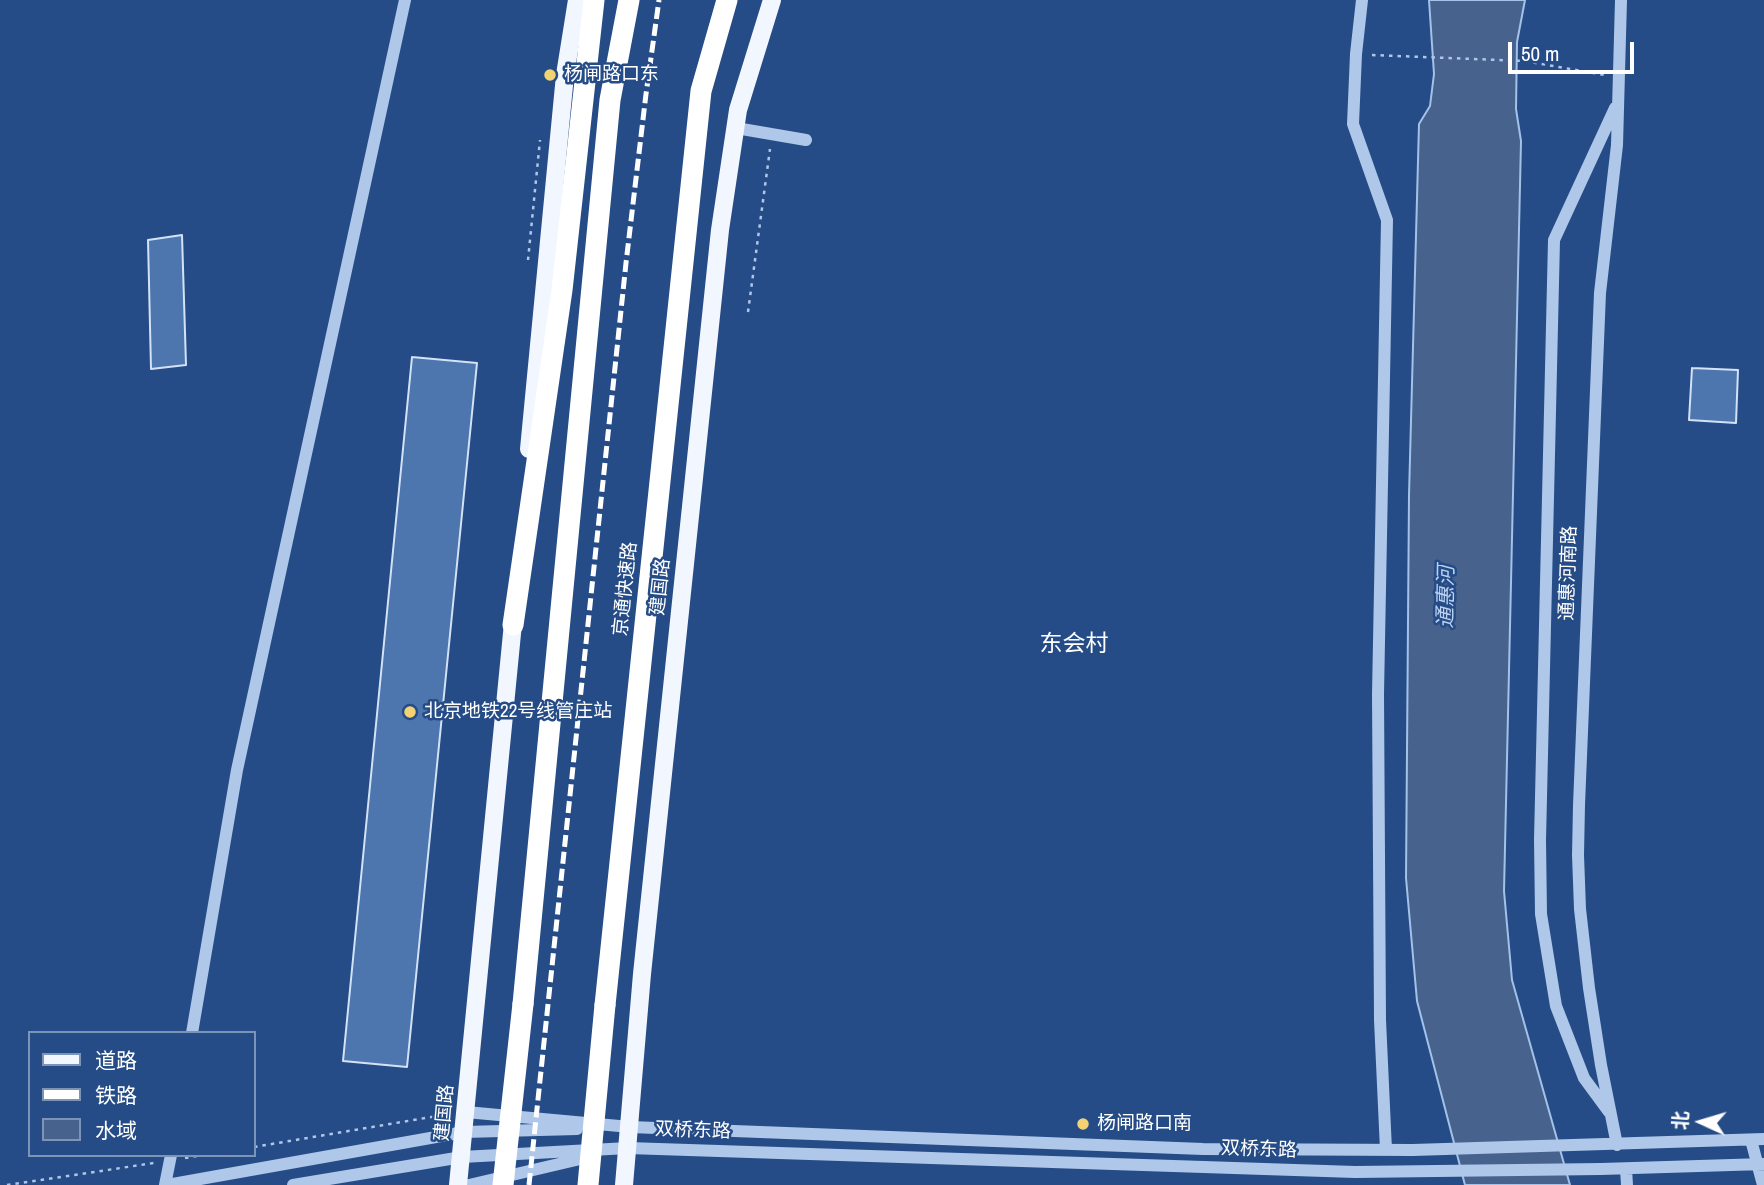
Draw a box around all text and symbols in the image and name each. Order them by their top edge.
scale bar [1512,28,1638,72]
text: 50 m [1521,39,1559,68]
place label: 杨闸路口东 [564,64,659,86]
marker: 杨闸路口东 [542,67,558,83]
street label: 通惠河南路 [1556,525,1582,621]
street label: 京通快速路 [610,541,642,637]
street label: 建国路 [647,557,675,617]
water label: 通惠河 [1434,565,1460,629]
district label: 东会村 [1040,631,1108,659]
place label: 北京地铁22号线管庄站 [424,701,612,723]
marker: 北京地铁22号线管庄站 [402,704,418,720]
legend [28,1031,256,1157]
text: 道路 [95,1046,137,1075]
text: 铁路 [95,1081,137,1110]
street label: 建国路 [431,1084,459,1142]
north arrow [1666,1087,1736,1157]
text: 北 [1666,1110,1694,1131]
place label: 杨闸路口南 [1097,1113,1192,1135]
text: 水域 [95,1116,137,1145]
marker: 杨闸路口南 [1075,1116,1091,1132]
street label: 双桥东路 [655,1118,731,1144]
street label: 双桥东路 [1221,1137,1297,1163]

